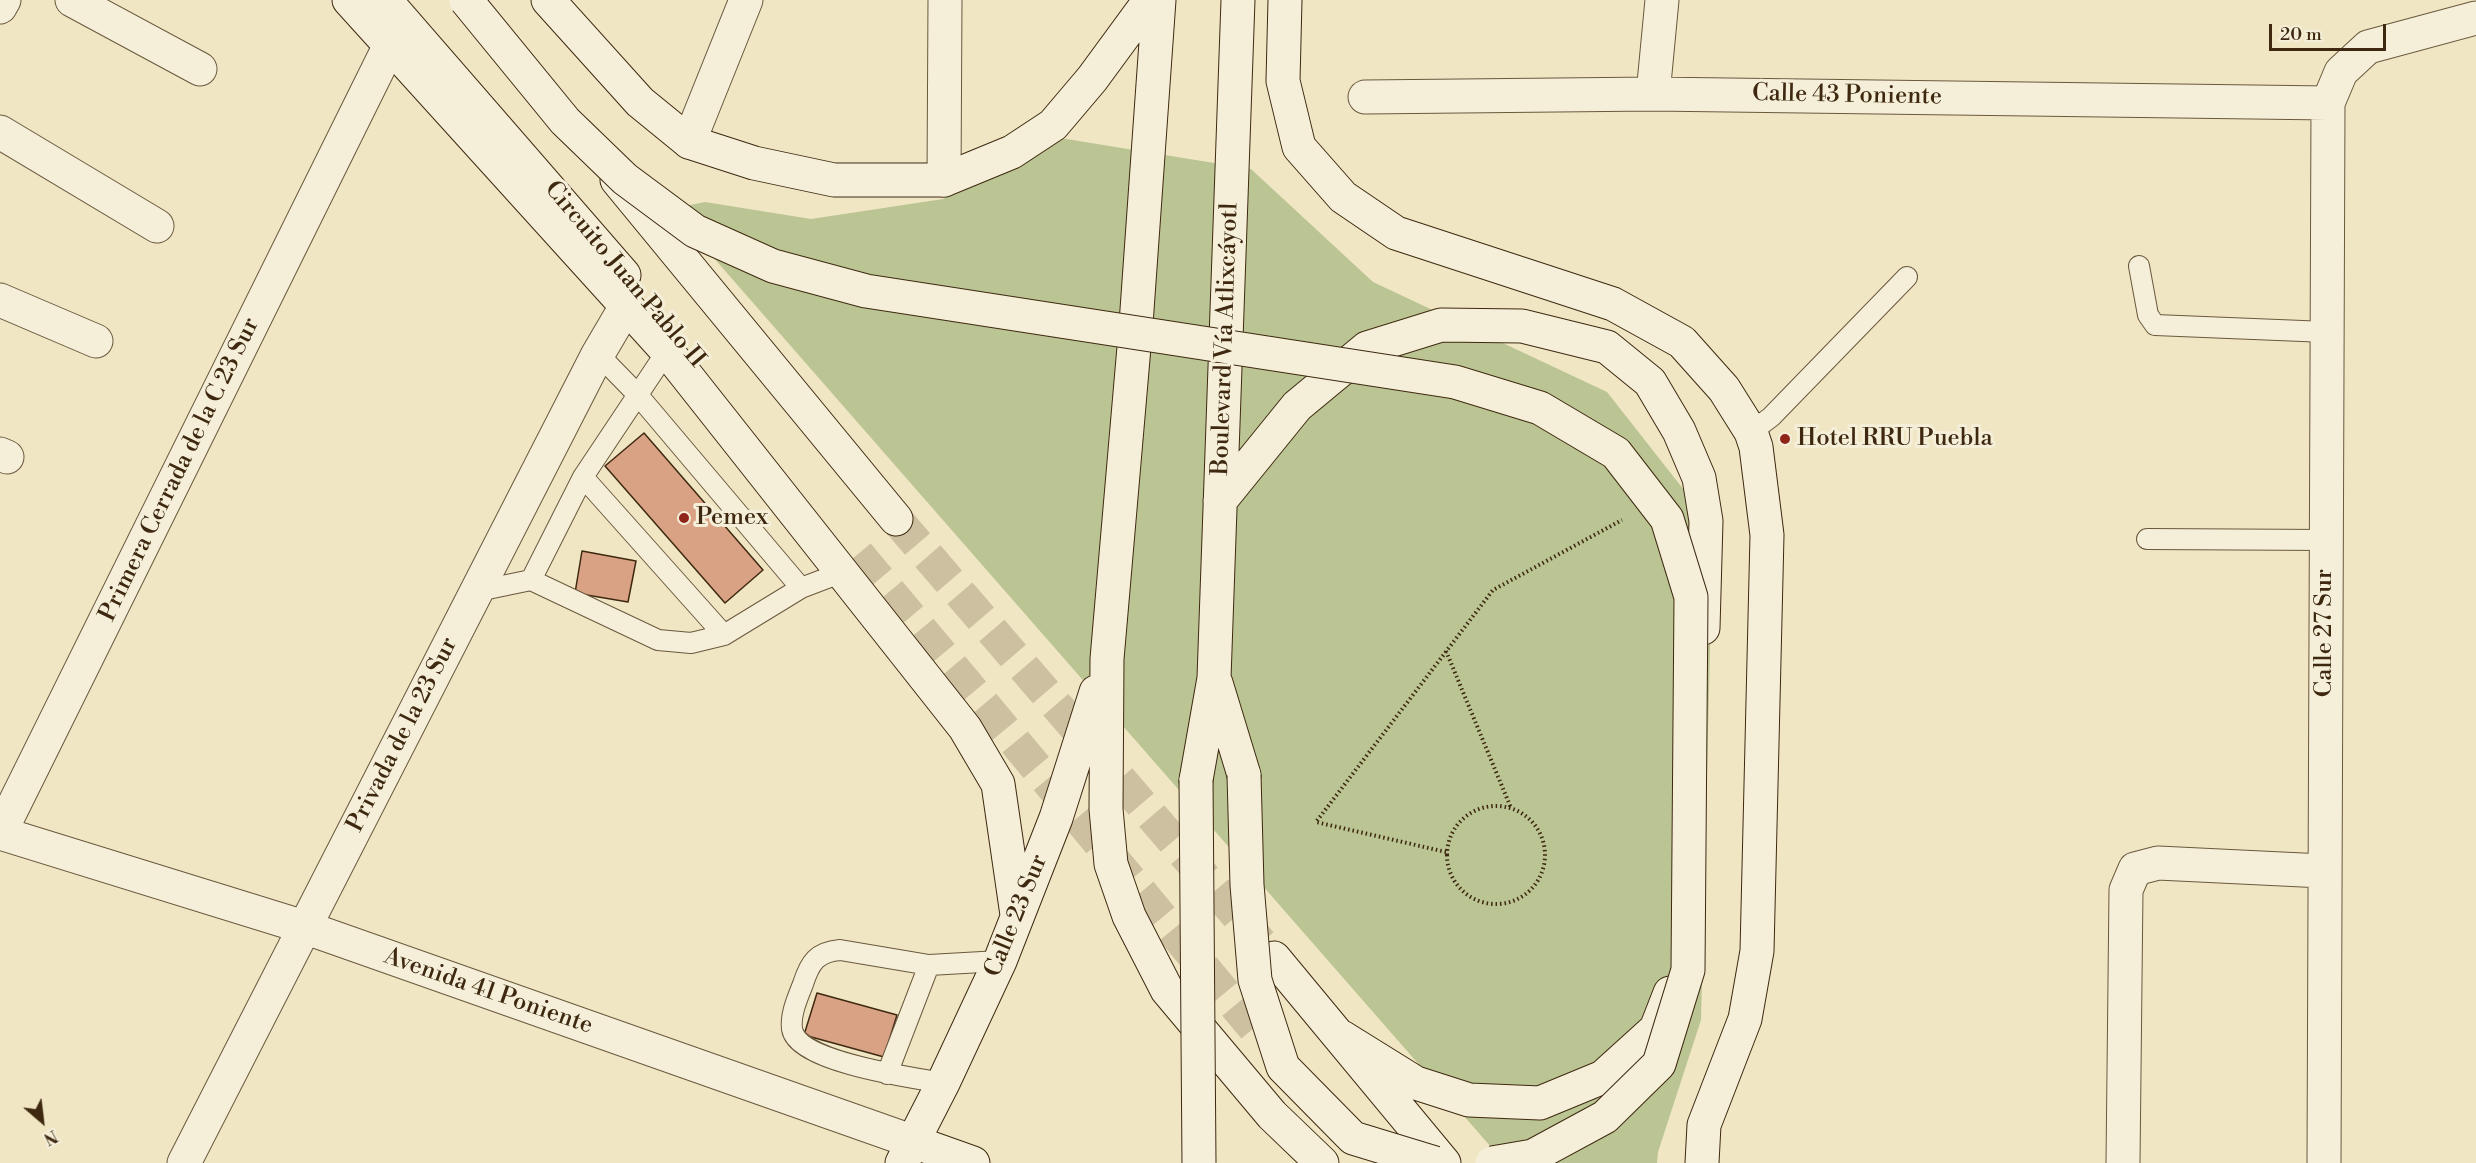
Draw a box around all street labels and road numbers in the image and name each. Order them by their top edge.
street label: Calle 43 Poniente [1752,80,1942,112]
street label: Circuito Juan Pablo II [538,176,710,374]
street label: Boulevard Vía Atlixcáyotl [1207,202,1245,476]
street label: Primera Cerrada de la C 23 Sur [94,313,266,627]
street label: Calle 27 Sur [2311,569,2339,697]
street label: Privada de la 23 Sur [341,633,465,837]
street label: Calle 23 Sur [979,851,1055,981]
street label: Avenida 41 Poniente [380,943,596,1041]

